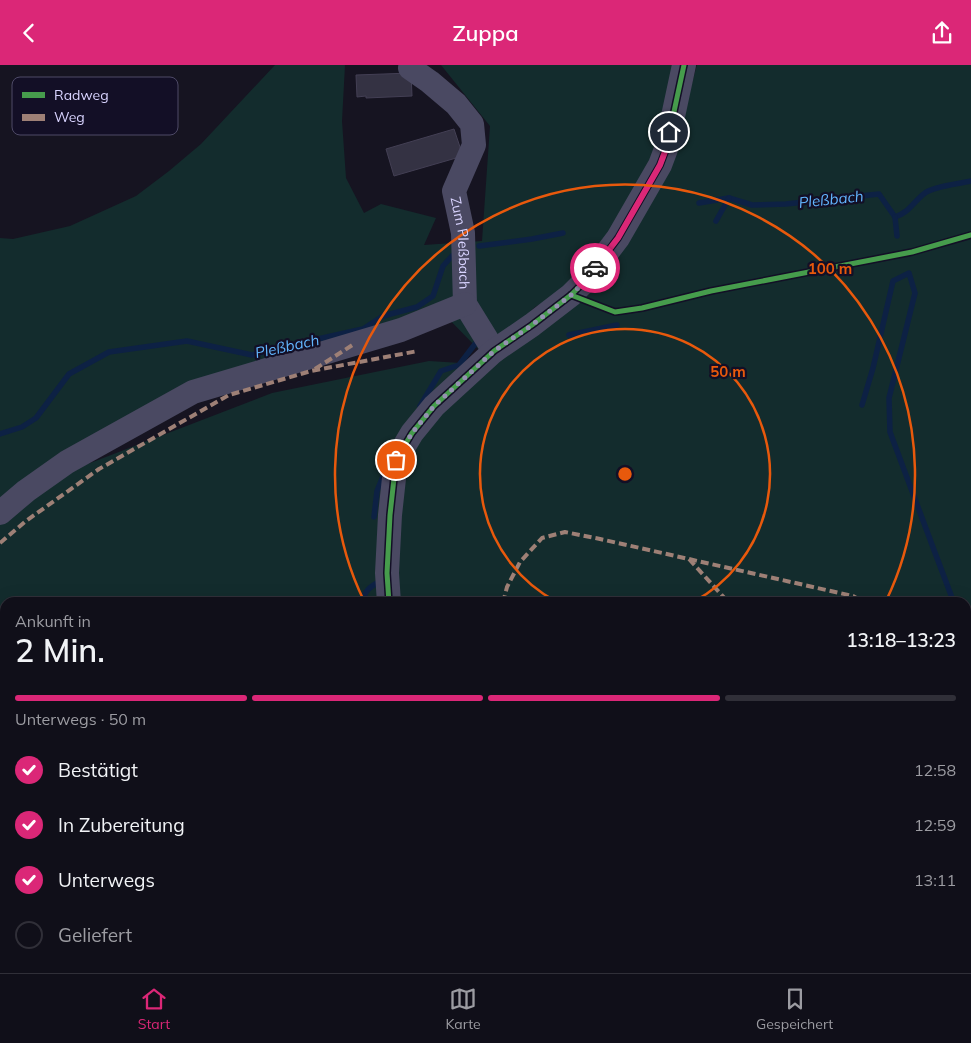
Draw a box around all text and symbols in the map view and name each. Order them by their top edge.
icon: back [15,19,43,47]
text: Zuppa [452,19,519,47]
icon: share [928,19,956,47]
legend [12,77,178,135]
text: Radweg [54,86,109,104]
text: Weg [54,108,85,126]
pin [648,111,690,153]
icon: home [655,118,683,146]
water label: Pleßbach [798,186,865,212]
street label: Zum Pleßbach [446,195,474,290]
courier [570,243,620,293]
icon: car [581,254,609,282]
text: 100 m [808,259,852,278]
water label: Pleßbach [253,330,321,362]
text: 50 m [710,362,746,381]
pin [375,439,417,481]
icon: bag [382,446,410,474]
centre of rings [616,465,634,483]
text: Ankunft in [15,611,91,631]
text: 13:18–13:23 [846,628,956,652]
text: 2 Min. [15,630,105,670]
text: Unterwegs · 50 m [15,709,146,729]
icon: check [15,756,43,784]
text: Bestätigt [58,758,138,782]
text: 12:58 [914,760,956,780]
icon: check [15,811,43,839]
text: In Zubereitung [58,813,185,837]
text: 12:59 [914,815,956,835]
icon: check [15,866,43,894]
text: Unterwegs [58,868,155,892]
text: 13:11 [914,870,956,890]
text: Geliefert [58,923,132,947]
tab: Start [138,985,170,1033]
tab: Karte [445,985,481,1033]
tab: Gespeichert [756,985,833,1033]

